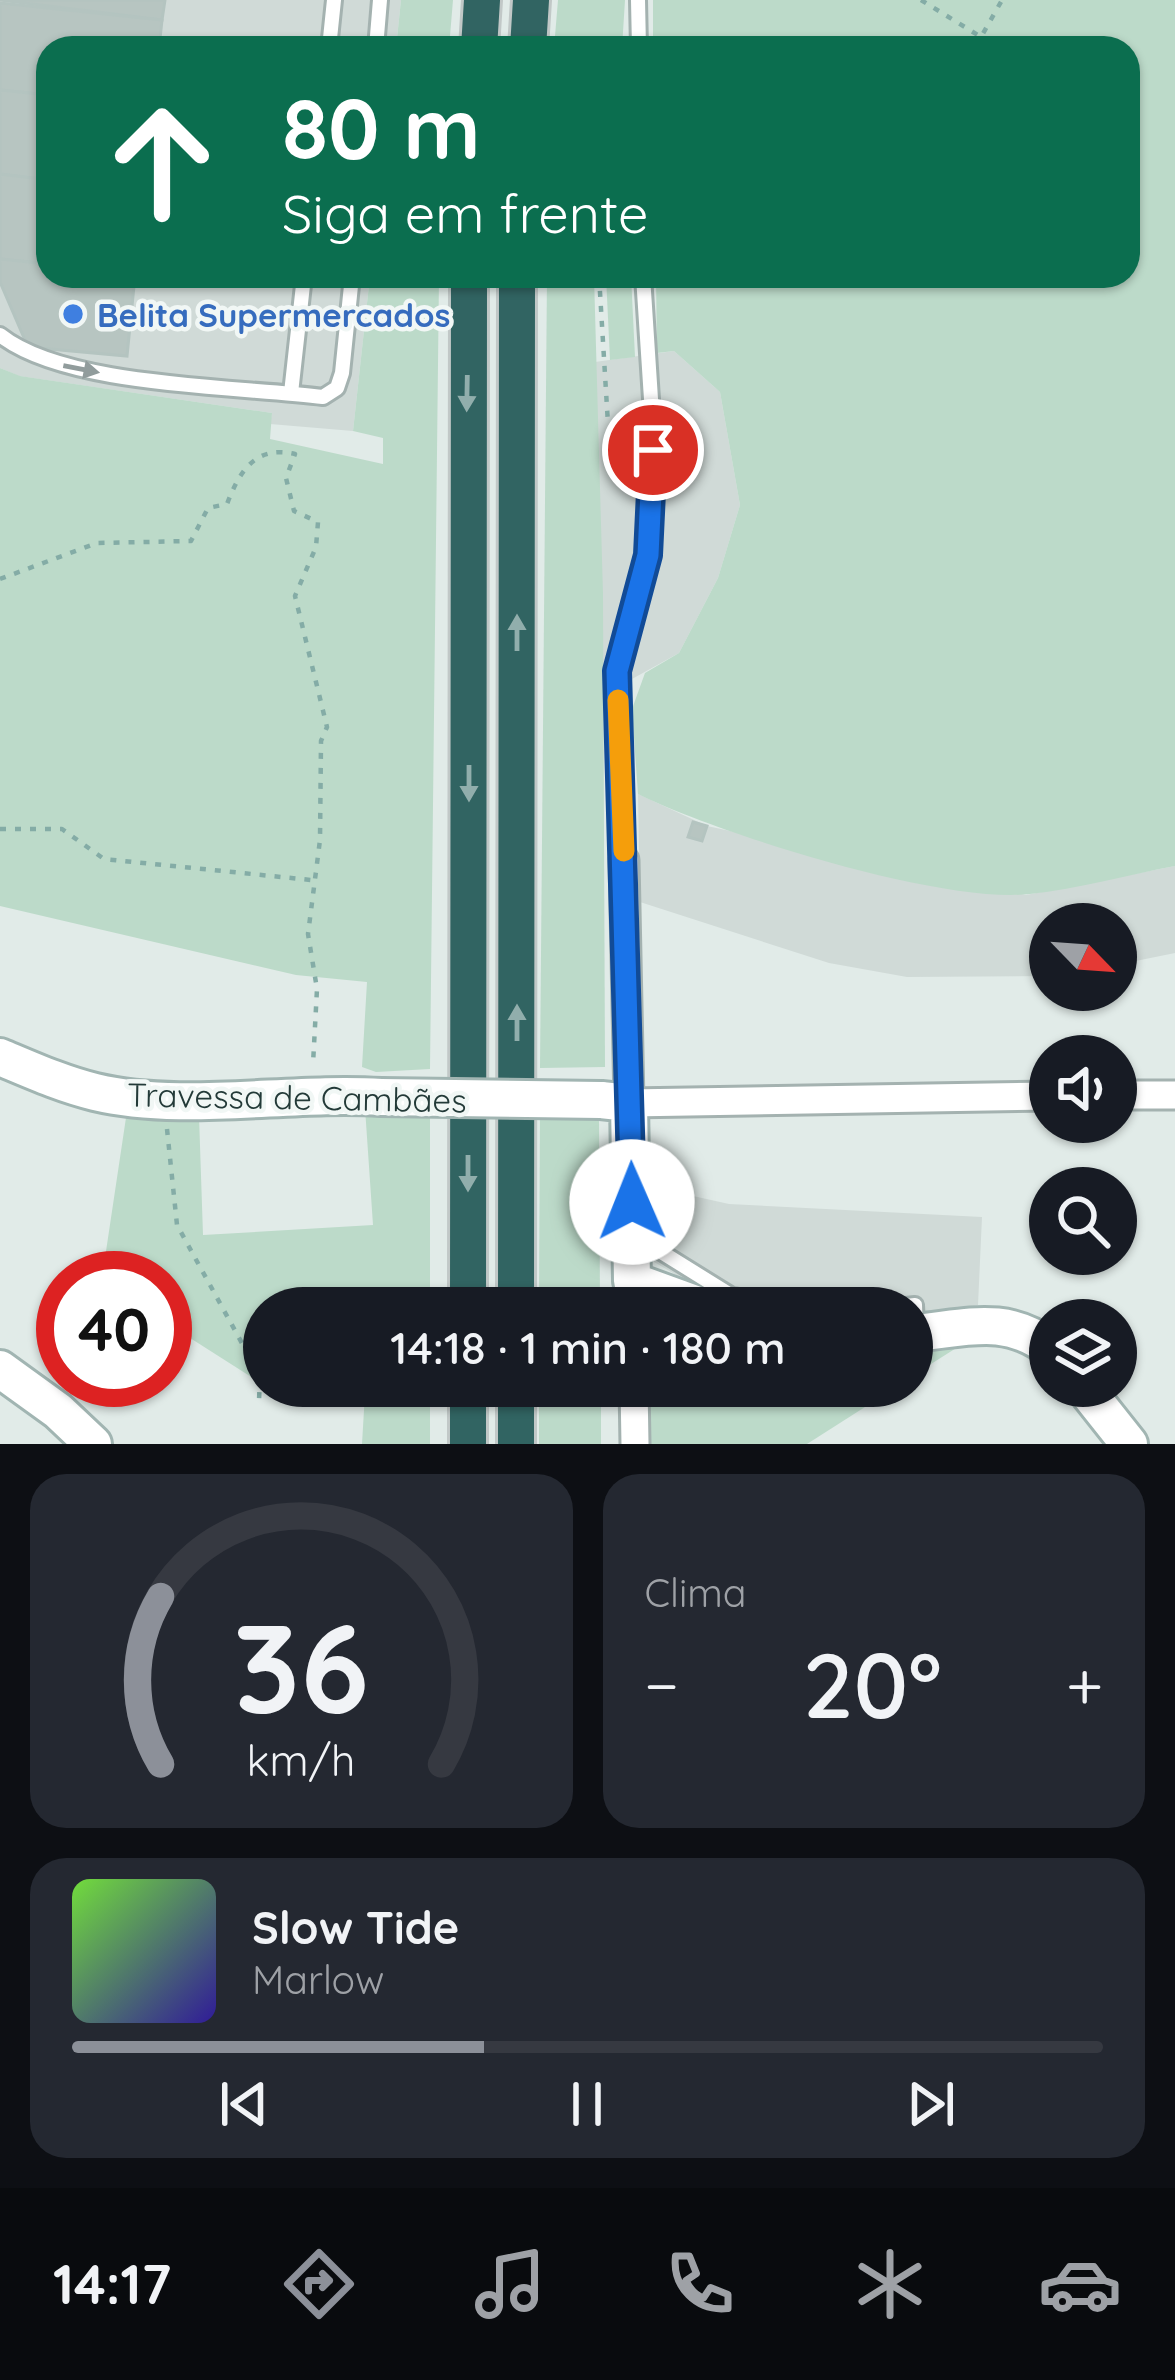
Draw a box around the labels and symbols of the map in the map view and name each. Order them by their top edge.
place label: Belita Supermercados [97,294,450,335]
marker: Belita Supermercados [60,301,86,327]
one-way arrow [63,360,100,379]
one-way arrow [458,375,477,413]
pin [602,399,704,501]
one-way arrow [507,613,527,651]
one-way arrow [459,765,479,803]
north arrow [1029,903,1137,1011]
one-way arrow [507,1003,527,1041]
street label: Travessa de Cambães [127,1074,467,1120]
position arrow [569,1139,695,1265]
one-way arrow [458,1155,478,1193]
speed limit sign: 40 [36,1251,192,1407]

